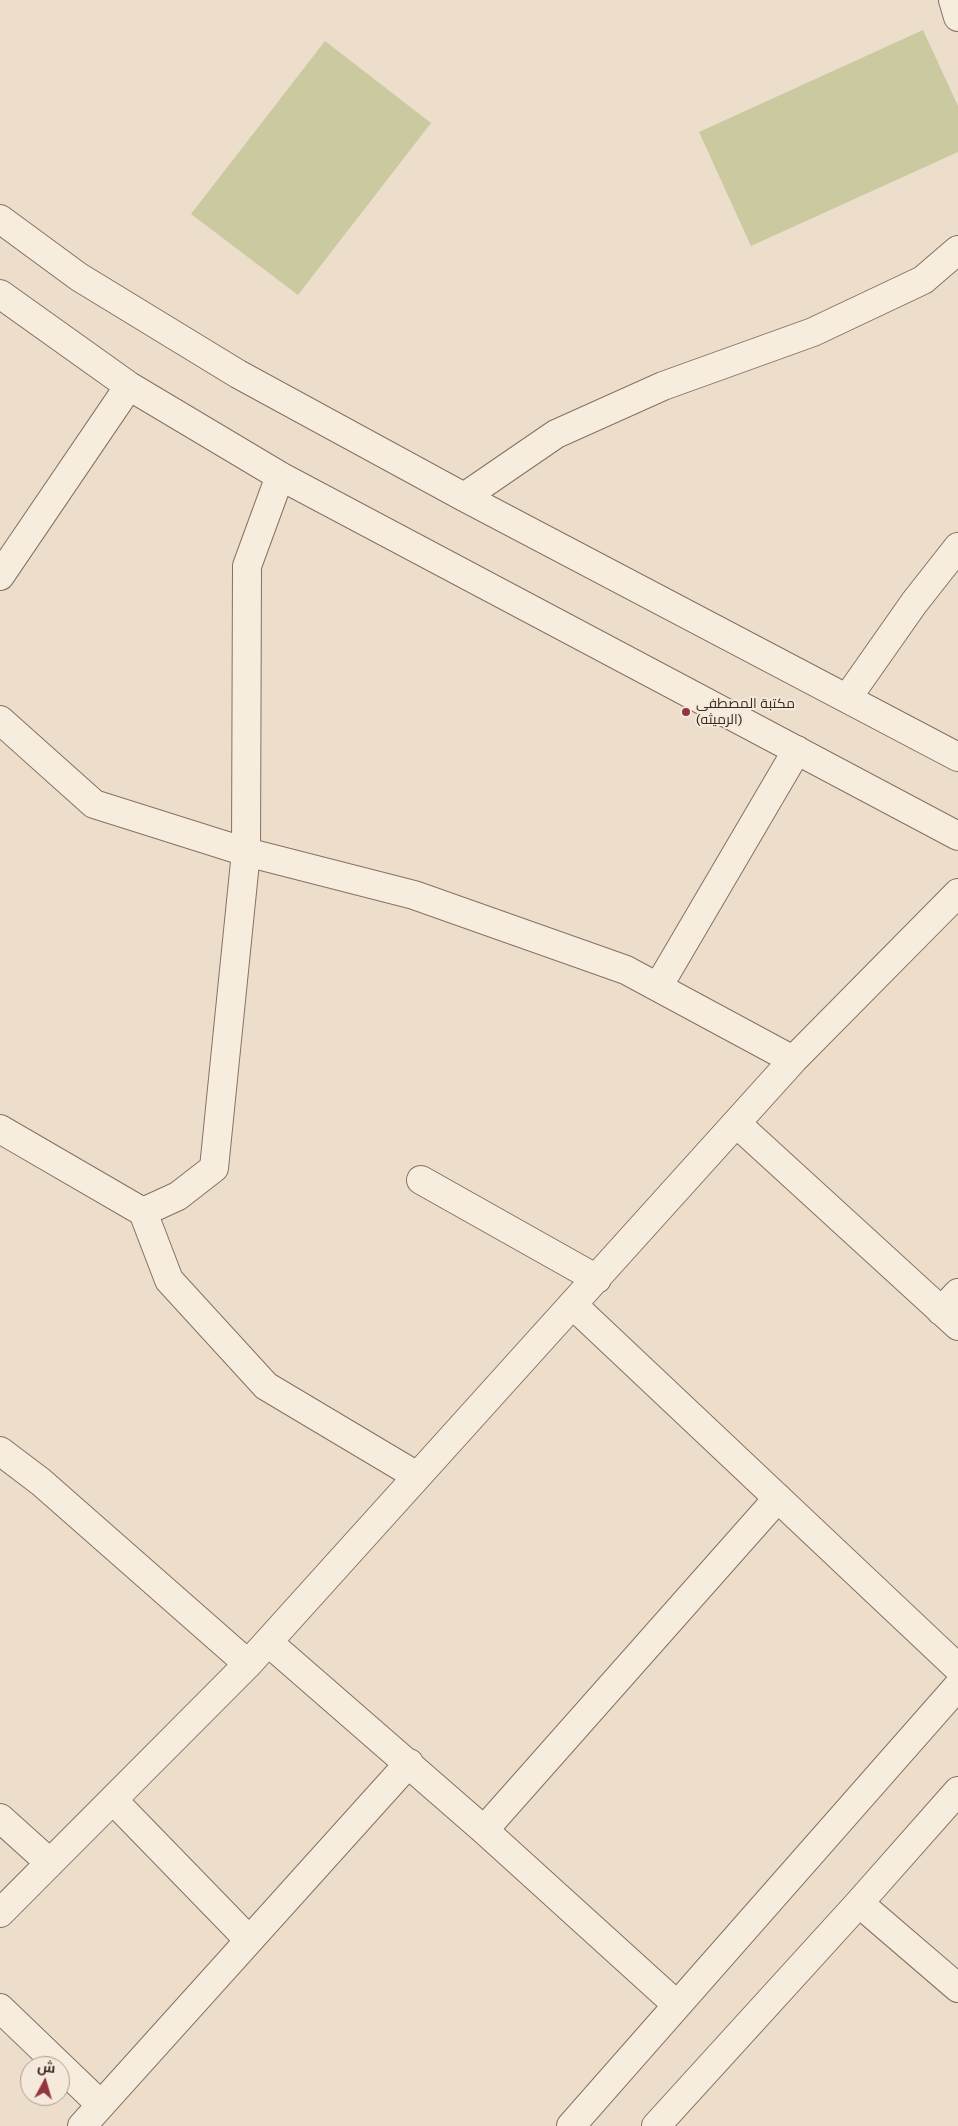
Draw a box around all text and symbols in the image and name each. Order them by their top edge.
place label: مكتبة المصطفى (الرميثه) [696,696,795,729]
marker: مكتبة المصطفى (الرميثه) [680,706,692,718]
north arrow [20,2056,70,2106]
text: ش [37,2058,56,2076]

